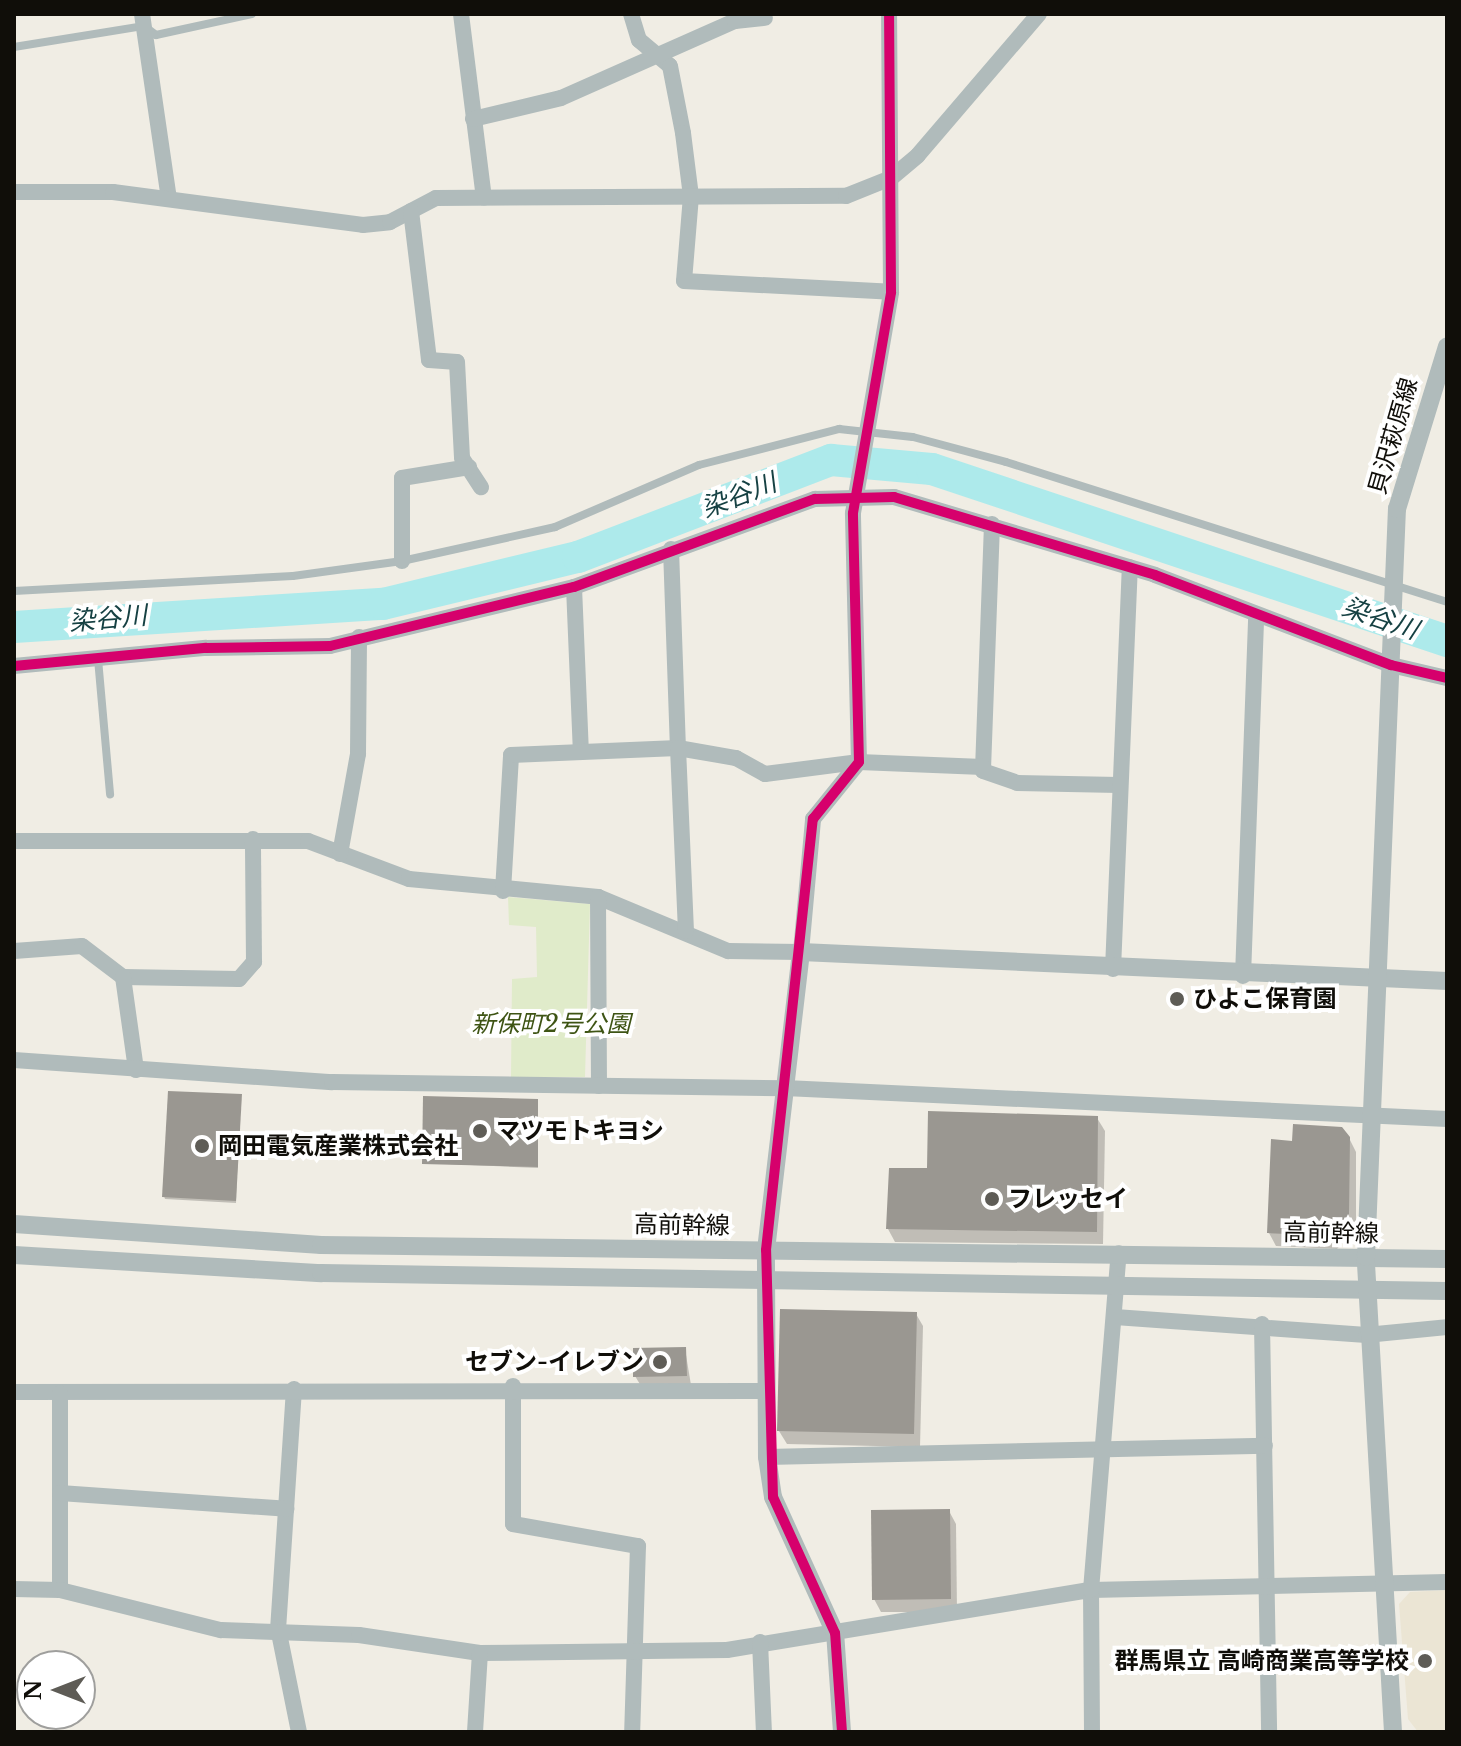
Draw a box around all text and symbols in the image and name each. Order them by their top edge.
street label: 貝沢萩原線 [1363,374,1423,498]
water label: 染谷川 [697,467,781,525]
water label: 染谷川 [1338,592,1422,646]
water label: 染谷川 [68,600,148,638]
place label: ひよこ保育園 [1193,985,1337,1013]
marker: ひよこ保育園 [1168,990,1186,1008]
park label: 新保町2号公園 [472,1010,630,1038]
place label: マツモトキヨシ [496,1117,664,1145]
marker: マツモトキヨシ [471,1122,489,1140]
place label: 岡田電気産業株式会社 [218,1132,458,1160]
marker: 岡田電気産業株式会社 [193,1137,211,1155]
place label: フレッセイ [1008,1185,1128,1213]
marker: フレッセイ [983,1190,1001,1208]
street label: 高前幹線 [634,1210,730,1240]
street label: 高前幹線 [1283,1218,1379,1248]
place label: セブン-イレブン [465,1348,644,1376]
marker: セブン-イレブン [651,1353,669,1371]
place label: 群馬県立 高崎商業高等学校 [1115,1647,1409,1675]
north arrow [16,1650,96,1730]
marker: 群馬県立 高崎商業高等学校 [1416,1652,1434,1670]
text: N [20,1680,47,1700]

